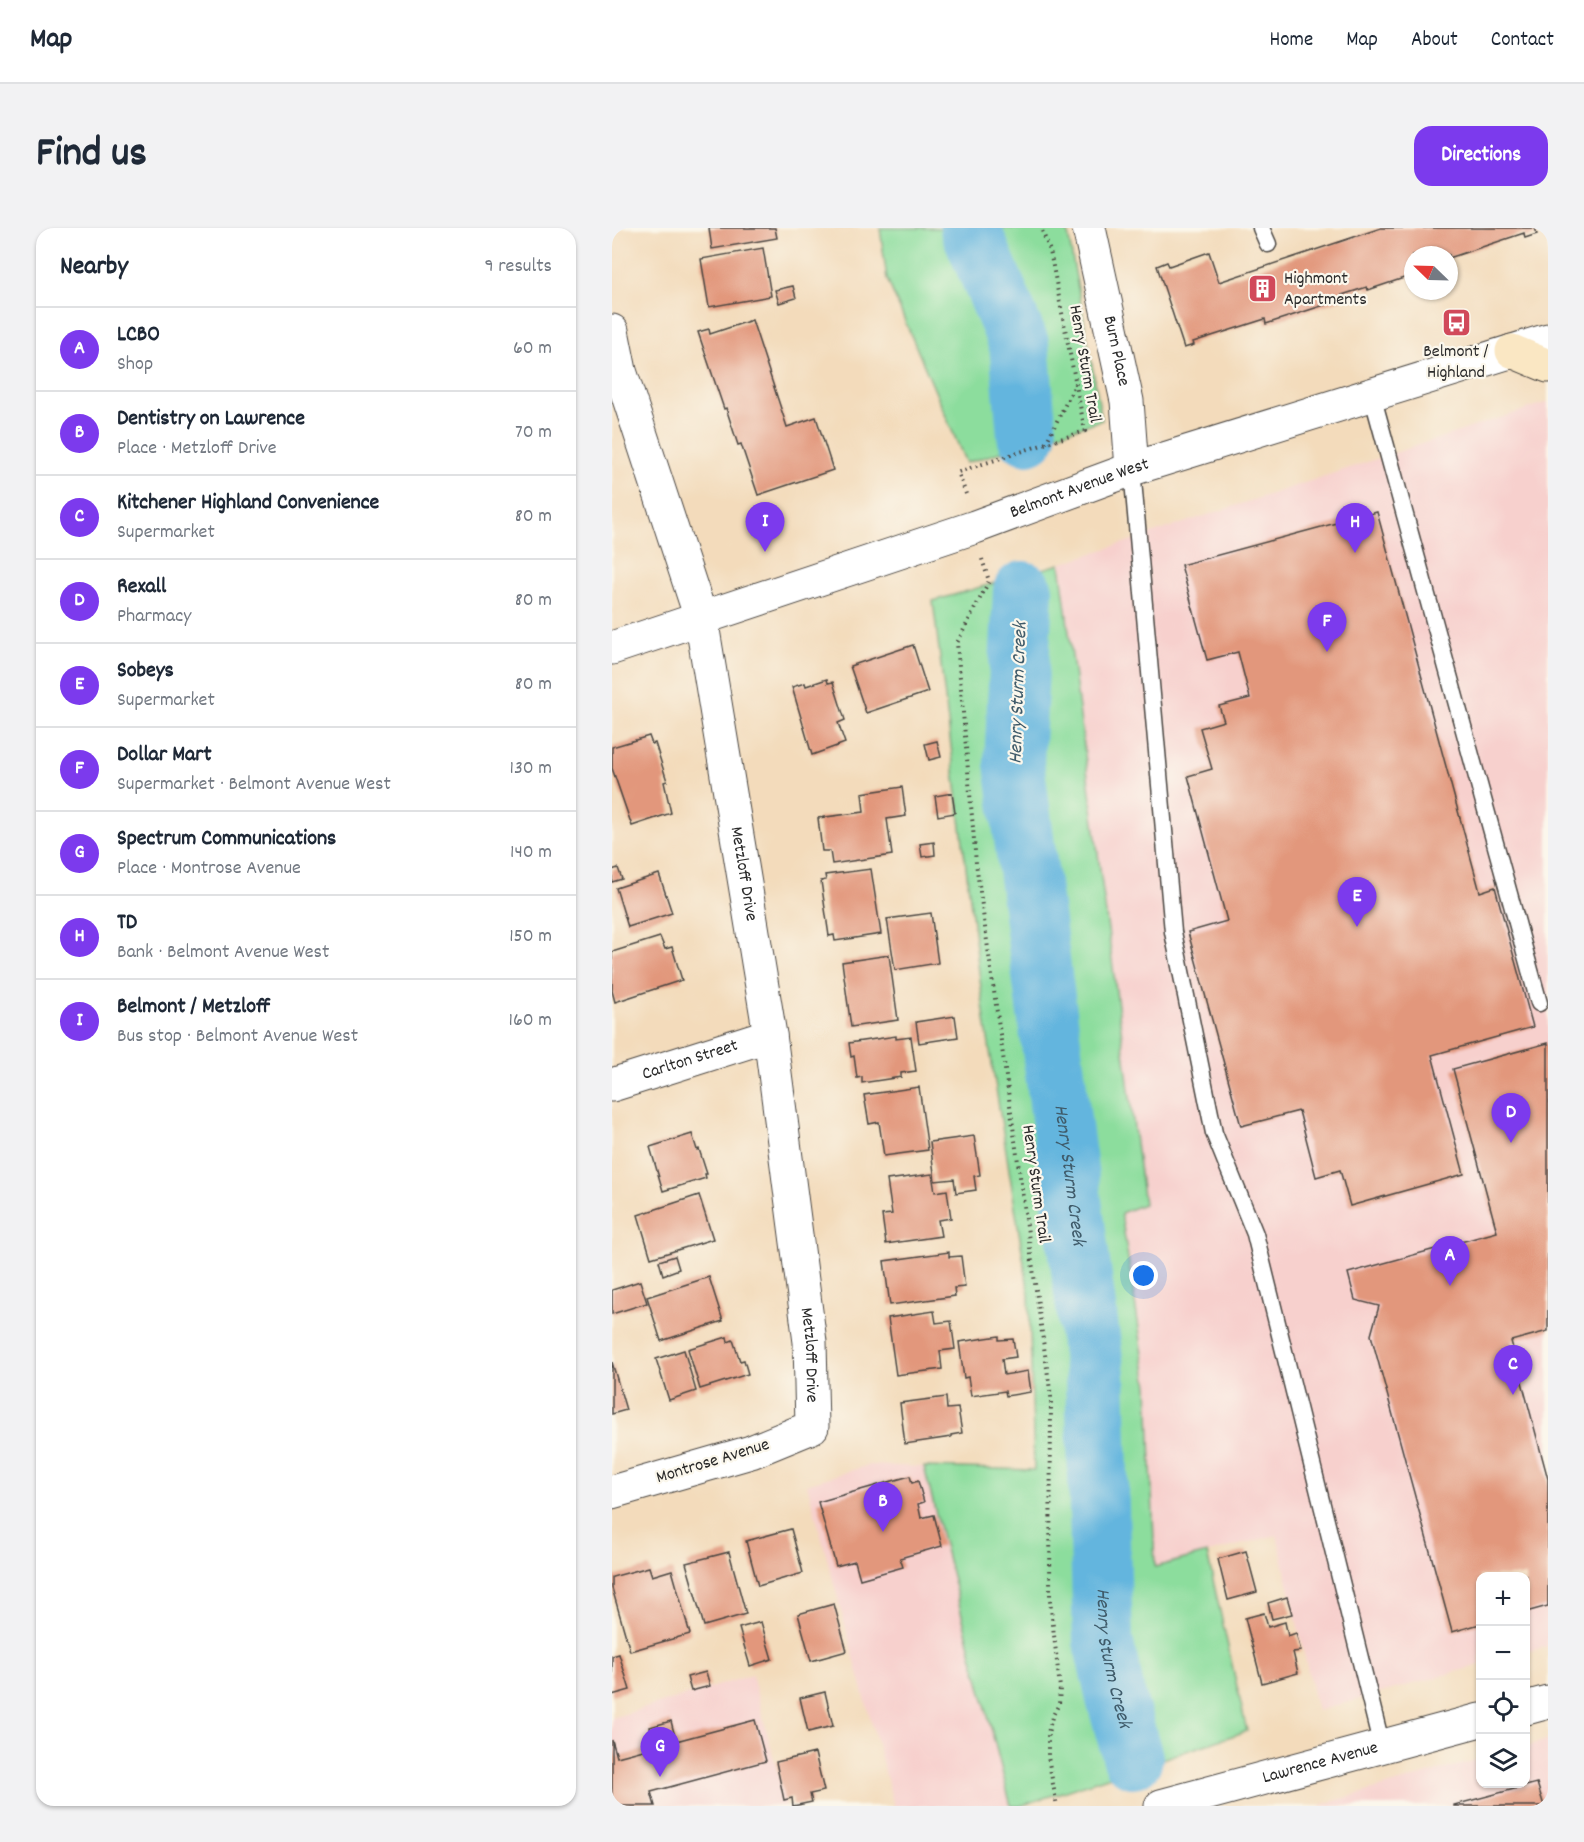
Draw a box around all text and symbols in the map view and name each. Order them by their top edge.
text: Map [30,21,72,61]
text: Home [1269,26,1313,56]
text: Map [1346,26,1378,56]
text: About [1411,26,1458,56]
text: Contact [1491,26,1554,56]
text: Find us [36,126,147,186]
button: Directions [1414,126,1548,186]
north arrow [1404,246,1458,300]
text: Nearby [60,249,128,286]
text: 9 results [484,253,552,281]
place label: Highmont Apartments [1284,267,1367,313]
building icon: Highmont Apartments [1247,273,1279,305]
street label: Henry Sturm Trail [1061,303,1107,425]
bus stop icon: Belmont / Highland [1440,307,1472,339]
street label: Burn Place [1096,313,1136,389]
text: LCBO [117,320,160,351]
text: A [74,335,85,363]
text: 60 m [513,335,552,363]
place label: Belmont / Highland [1423,340,1489,386]
text: Shop [117,351,153,379]
text: Dentistry on Lawrence [117,404,305,435]
text: B [75,419,84,447]
text: 70 m [515,419,552,447]
text: Place · Metzloff Drive [117,435,277,463]
street label: Belmont Avenue West [1007,452,1152,525]
text: Kitchener Highland Convenience [117,488,379,519]
pin: I [746,502,784,552]
text: C [75,503,84,531]
text: 80 m [515,503,552,531]
pin: H [1336,504,1374,553]
text: Supermarket [117,519,215,547]
text: Rexall [117,572,166,603]
text: D [74,587,85,615]
text: 80 m [515,587,552,615]
pin: F [1308,602,1346,652]
text: Pharmacy [117,603,191,631]
water label: Henry Sturm Creek [1003,620,1036,764]
text: Sobeys [117,656,174,687]
text: E [75,671,84,699]
text: 80 m [515,671,552,699]
text: Supermarket [117,687,215,715]
text: Dollar Mart [117,740,212,771]
text: F [75,755,84,783]
text: 130 m [510,755,552,783]
text: Supermarket · Belmont Avenue West [117,771,391,799]
text: Spectrum Communications [117,824,336,855]
street label: Metzloff Drive [723,825,763,923]
text: G [74,839,85,867]
text: 140 m [510,839,552,867]
text: Place · Montrose Avenue [117,855,301,883]
pin: E [1338,878,1376,927]
text: TD [117,908,137,939]
text: H [74,923,85,951]
text: 150 m [509,923,552,951]
text: Bank · Belmont Avenue West [117,939,329,967]
text: Belmont / Metzloff [117,992,271,1023]
text: I [76,1007,83,1035]
text: 160 m [509,1007,552,1035]
text: Bus stop · Belmont Avenue West [117,1023,358,1051]
street label: Carlton Street [639,1033,742,1087]
pin: D [1492,1094,1530,1143]
water label: Henry Sturm Creek [1045,1103,1092,1249]
street label: Henry Sturm Trail [1014,1123,1056,1245]
pin: A [1430,1236,1470,1286]
your location [1129,1261,1158,1290]
street label: Metzloff Drive [793,1306,824,1403]
pin: C [1494,1346,1532,1395]
street label: Montrose Avenue [653,1433,773,1491]
pin: B [864,1482,902,1532]
map controls [1476,1572,1530,1788]
button: + [1476,1572,1530,1626]
water label: Henry Sturm Creek [1087,1588,1138,1733]
button: − [1476,1626,1530,1680]
button: locate [1476,1680,1530,1734]
pin: G [640,1728,680,1777]
button: layers [1476,1734,1530,1788]
street label: Lawrence Avenue [1260,1735,1381,1791]

